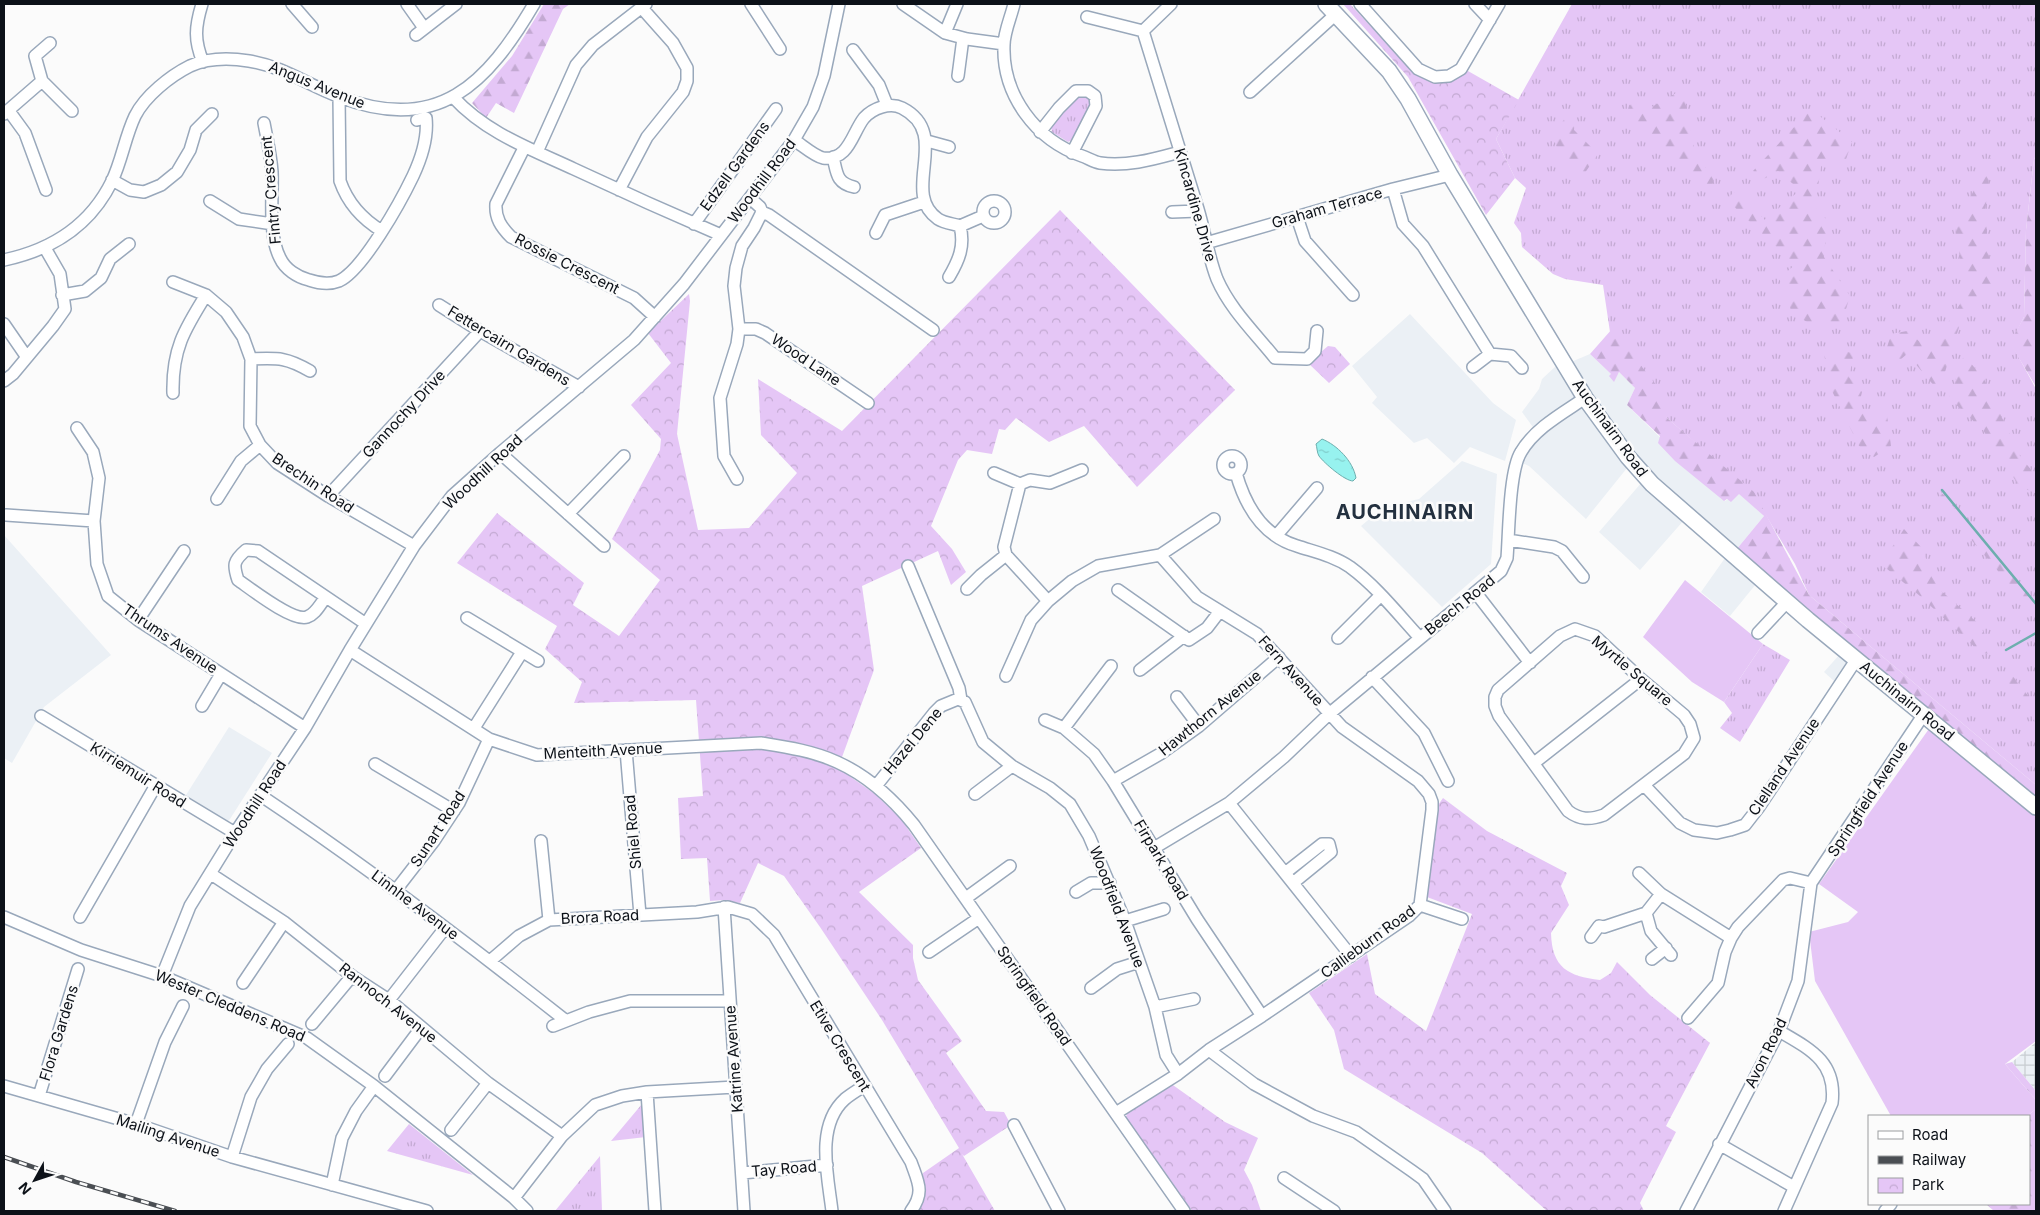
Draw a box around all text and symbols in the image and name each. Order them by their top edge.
street label: Angus Avenue [266,57,368,112]
street label: Edzell Gardens [696,117,774,214]
street label: Fintry Crescent [256,135,285,245]
street label: Woodhill Road [724,135,800,227]
street label: Kincardine Drive [1170,146,1221,264]
street label: Graham Terrace [1269,183,1384,232]
street label: Rossie Crescent [512,229,623,298]
street label: Fettercairn Gardens [444,301,574,390]
street label: Wood Lane [768,329,845,390]
street label: Gannochy Drive [358,366,449,462]
street label: Auchinairn Road [1569,375,1652,480]
street label: Woodhill Road [439,430,526,513]
street label: Brechin Road [269,448,358,517]
district label: AUCHINAIRN [1336,500,1474,524]
street label: Beech Road [1421,570,1499,639]
street label: Thrums Avenue [119,600,222,678]
street label: Fern Avenue [1255,631,1328,710]
street label: Myrtle Square [1588,631,1677,710]
street label: Auchinairn Road [1856,657,1959,745]
street label: Hawthorn Avenue [1155,665,1265,760]
street label: Hazel Dene [879,703,946,778]
street label: Clelland Avenue [1744,714,1823,819]
street label: Kirriemuir Road [87,737,190,812]
street label: Springfield Avenue [1823,737,1912,860]
street label: Menteith Avenue [543,738,663,763]
street label: Woodhill Road [219,756,290,851]
street label: Sunart Road [406,787,469,870]
street label: Shiel Road [620,794,645,870]
street label: Firpark Road [1130,816,1193,903]
street label: Woodfield Avenue [1086,843,1149,970]
street label: Linnhe Avenue [368,866,463,944]
street label: Callieburn Road [1317,901,1419,982]
street label: Brora Road [560,905,640,928]
street label: Springfield Road [993,942,1076,1049]
street label: Rannoch Avenue [336,958,441,1047]
street label: Wester Cleddens Road [152,965,308,1046]
street label: Flora Gardens [35,982,82,1083]
street label: Etive Crescent [806,997,875,1095]
street label: Katrine Avenue [720,1005,747,1113]
street label: Avon Road [1740,1015,1791,1091]
street label: Mailing Avenue [114,1110,222,1161]
legend [1868,1115,2030,1205]
text: Road [1912,1125,1948,1144]
text: Railway [1912,1150,1967,1169]
north arrow [10,1155,60,1205]
street label: Tay Road [750,1156,817,1181]
text: Park [1912,1175,1945,1194]
text: N [15,1179,35,1198]

